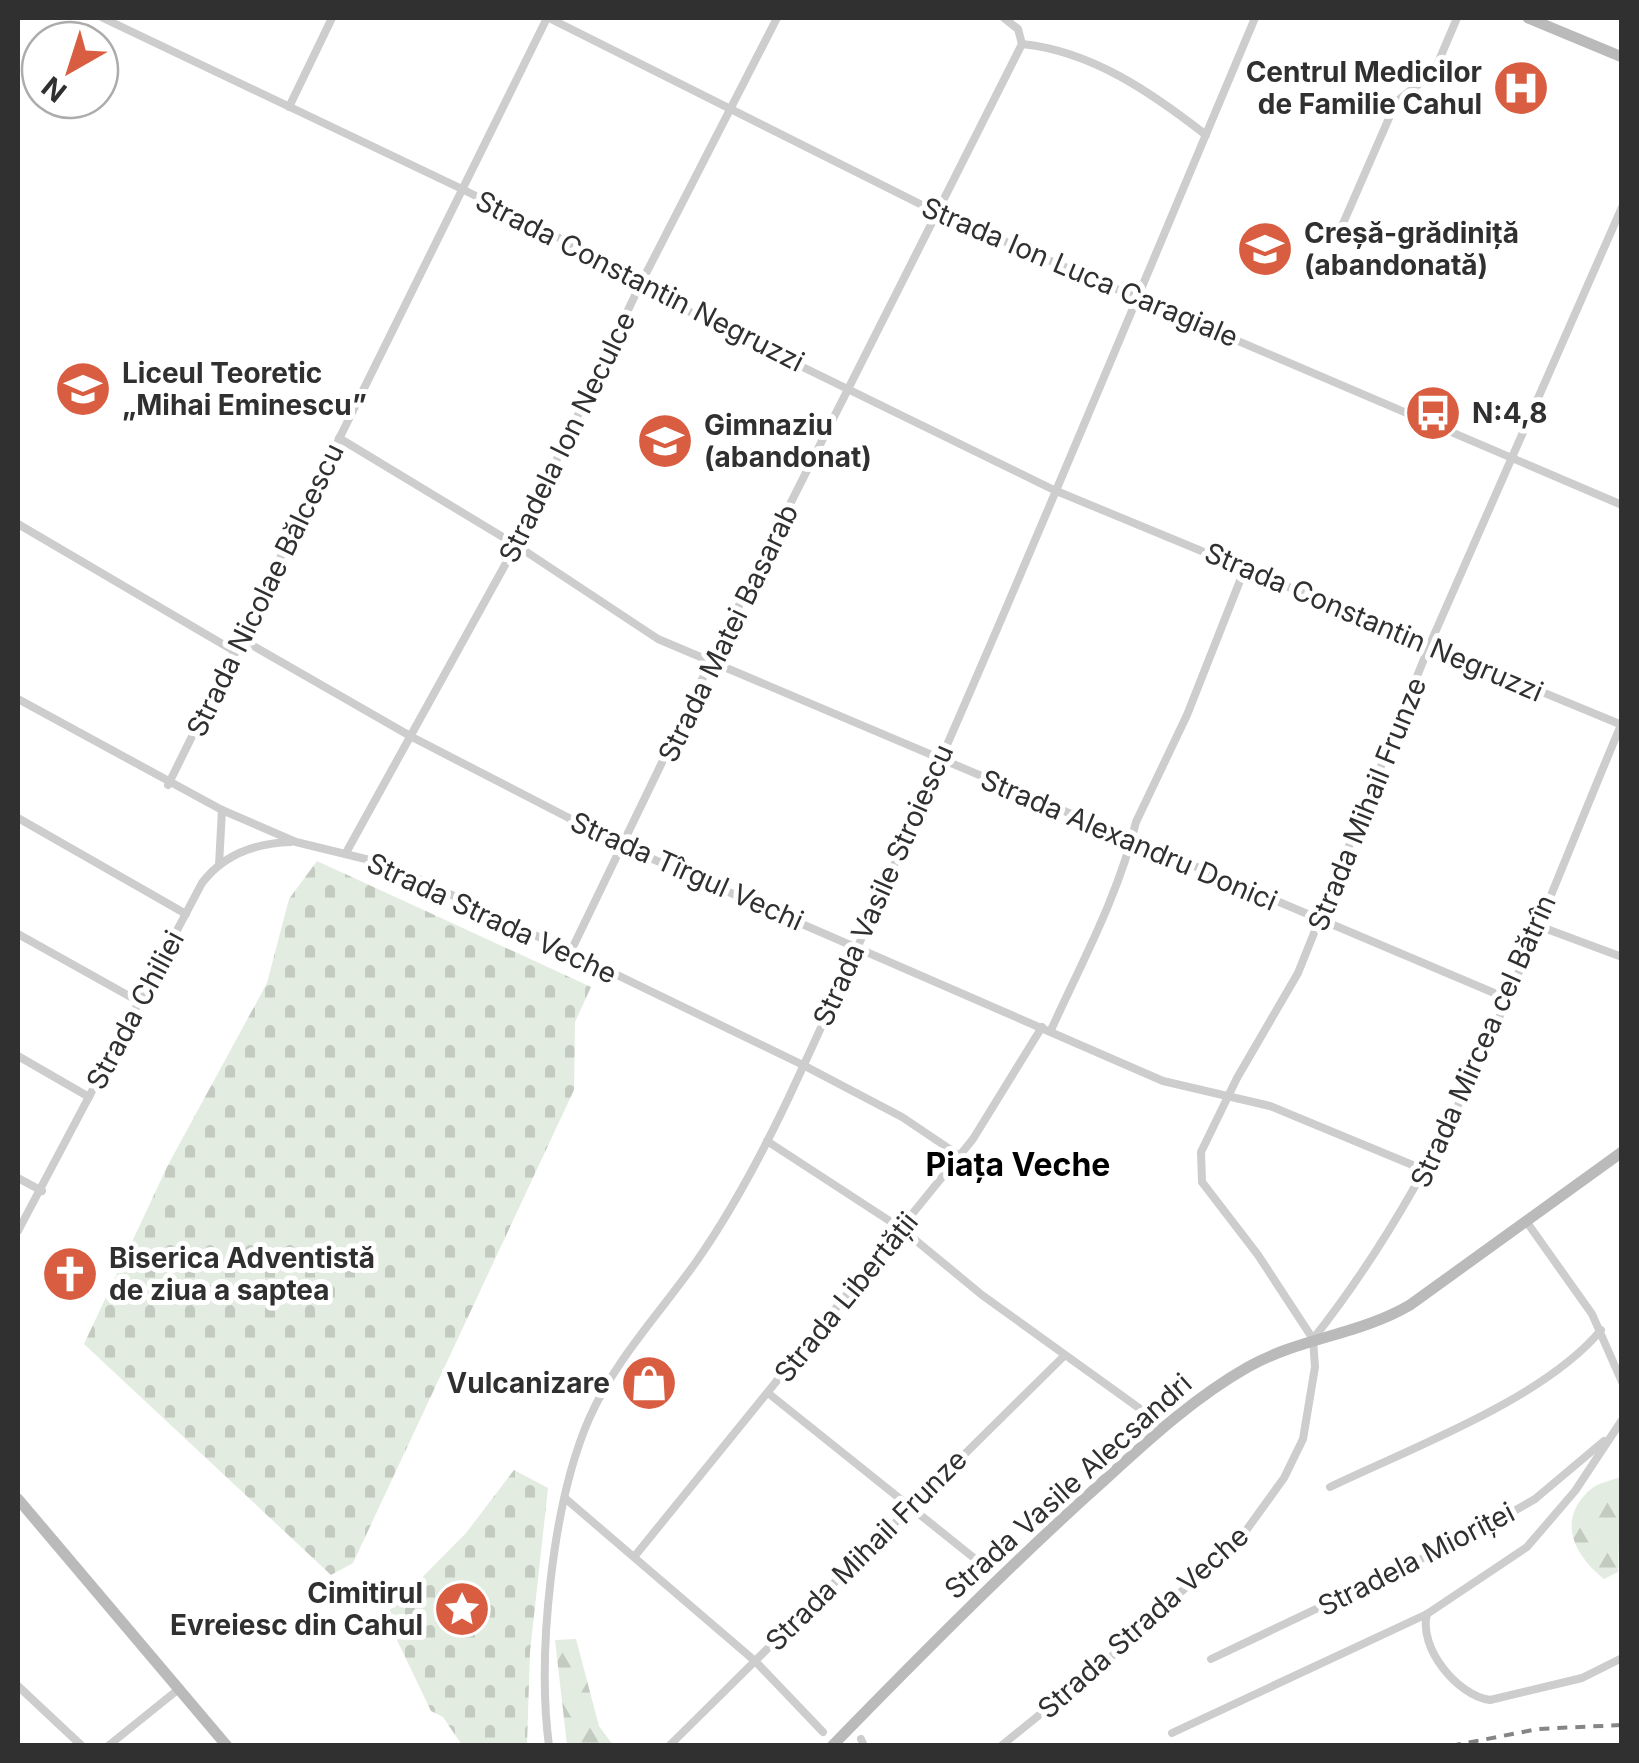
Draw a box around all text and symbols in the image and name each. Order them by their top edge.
north arrow [20,20,120,120]
place label: Centrul Medicilor de Familie Cahul [1246,55,1482,121]
hospital icon: Centrul Medicilor de Familie Cahul [1491,58,1551,118]
text: N [35,70,73,109]
street label: Strada Constantin Negruzzi [470,183,810,379]
street label: Strada Ion Luca Caragiale [917,190,1243,354]
place label: Creșă-grădiniță (abandonată) [1304,216,1519,282]
school or university icon: Creșă-grădiniță (abandonată) [1235,219,1295,279]
street label: Stradela Ion Neculce [491,306,643,568]
place label: Liceul Teoretic „Mihai Eminescu” [122,356,367,422]
school or university icon: Liceul Teoretic „Mihai Eminescu” [53,359,113,419]
bus stop icon: N:4,8 [1403,383,1463,443]
place label: N:4,8 [1472,396,1547,430]
place label: Gimnaziu (abandonat) [704,408,872,474]
school or university icon: Gimnaziu (abandonat) [635,411,695,471]
street label: Strada Nicolae Bălcescu [179,438,351,742]
street label: Strada Matei Basarab [651,498,805,768]
street label: Strada Constantin Negruzzi [1200,535,1548,709]
street label: Strada Mihail Frunze [1301,672,1433,936]
street label: Strada Vasile Stroiescu [805,739,961,1031]
street label: Strada Alexandru Donici [976,762,1282,918]
street label: Strada Tîrgul Vechi [565,804,809,938]
street label: Strada Strada Veche [362,845,622,991]
street label: Strada Mircea cel Bătrîn [1403,889,1563,1193]
street label: Strada Chiliei [79,925,191,1095]
district label: Piața Veche [926,1145,1110,1184]
street label: Strada Libertății [767,1205,925,1389]
place label: Biserica Adventistă de ziua a saptea [109,1241,375,1307]
church icon: Biserica Adventistă de ziua a saptea [40,1244,100,1304]
shop icon: Vulcanizare [619,1353,679,1413]
place label: Vulcanizare [446,1366,610,1400]
street label: Strada Vasile Alecsandri [937,1366,1199,1606]
street label: Strada Mihail Frunze [758,1442,974,1658]
street label: Stradela Mioriței [1312,1495,1520,1623]
street label: Strada Strada Veche [1031,1519,1255,1725]
place label: Cimitirul Evreiesc din Cahul [170,1576,423,1642]
place icon: Cimitirul Evreiesc din Cahul [432,1579,492,1639]

